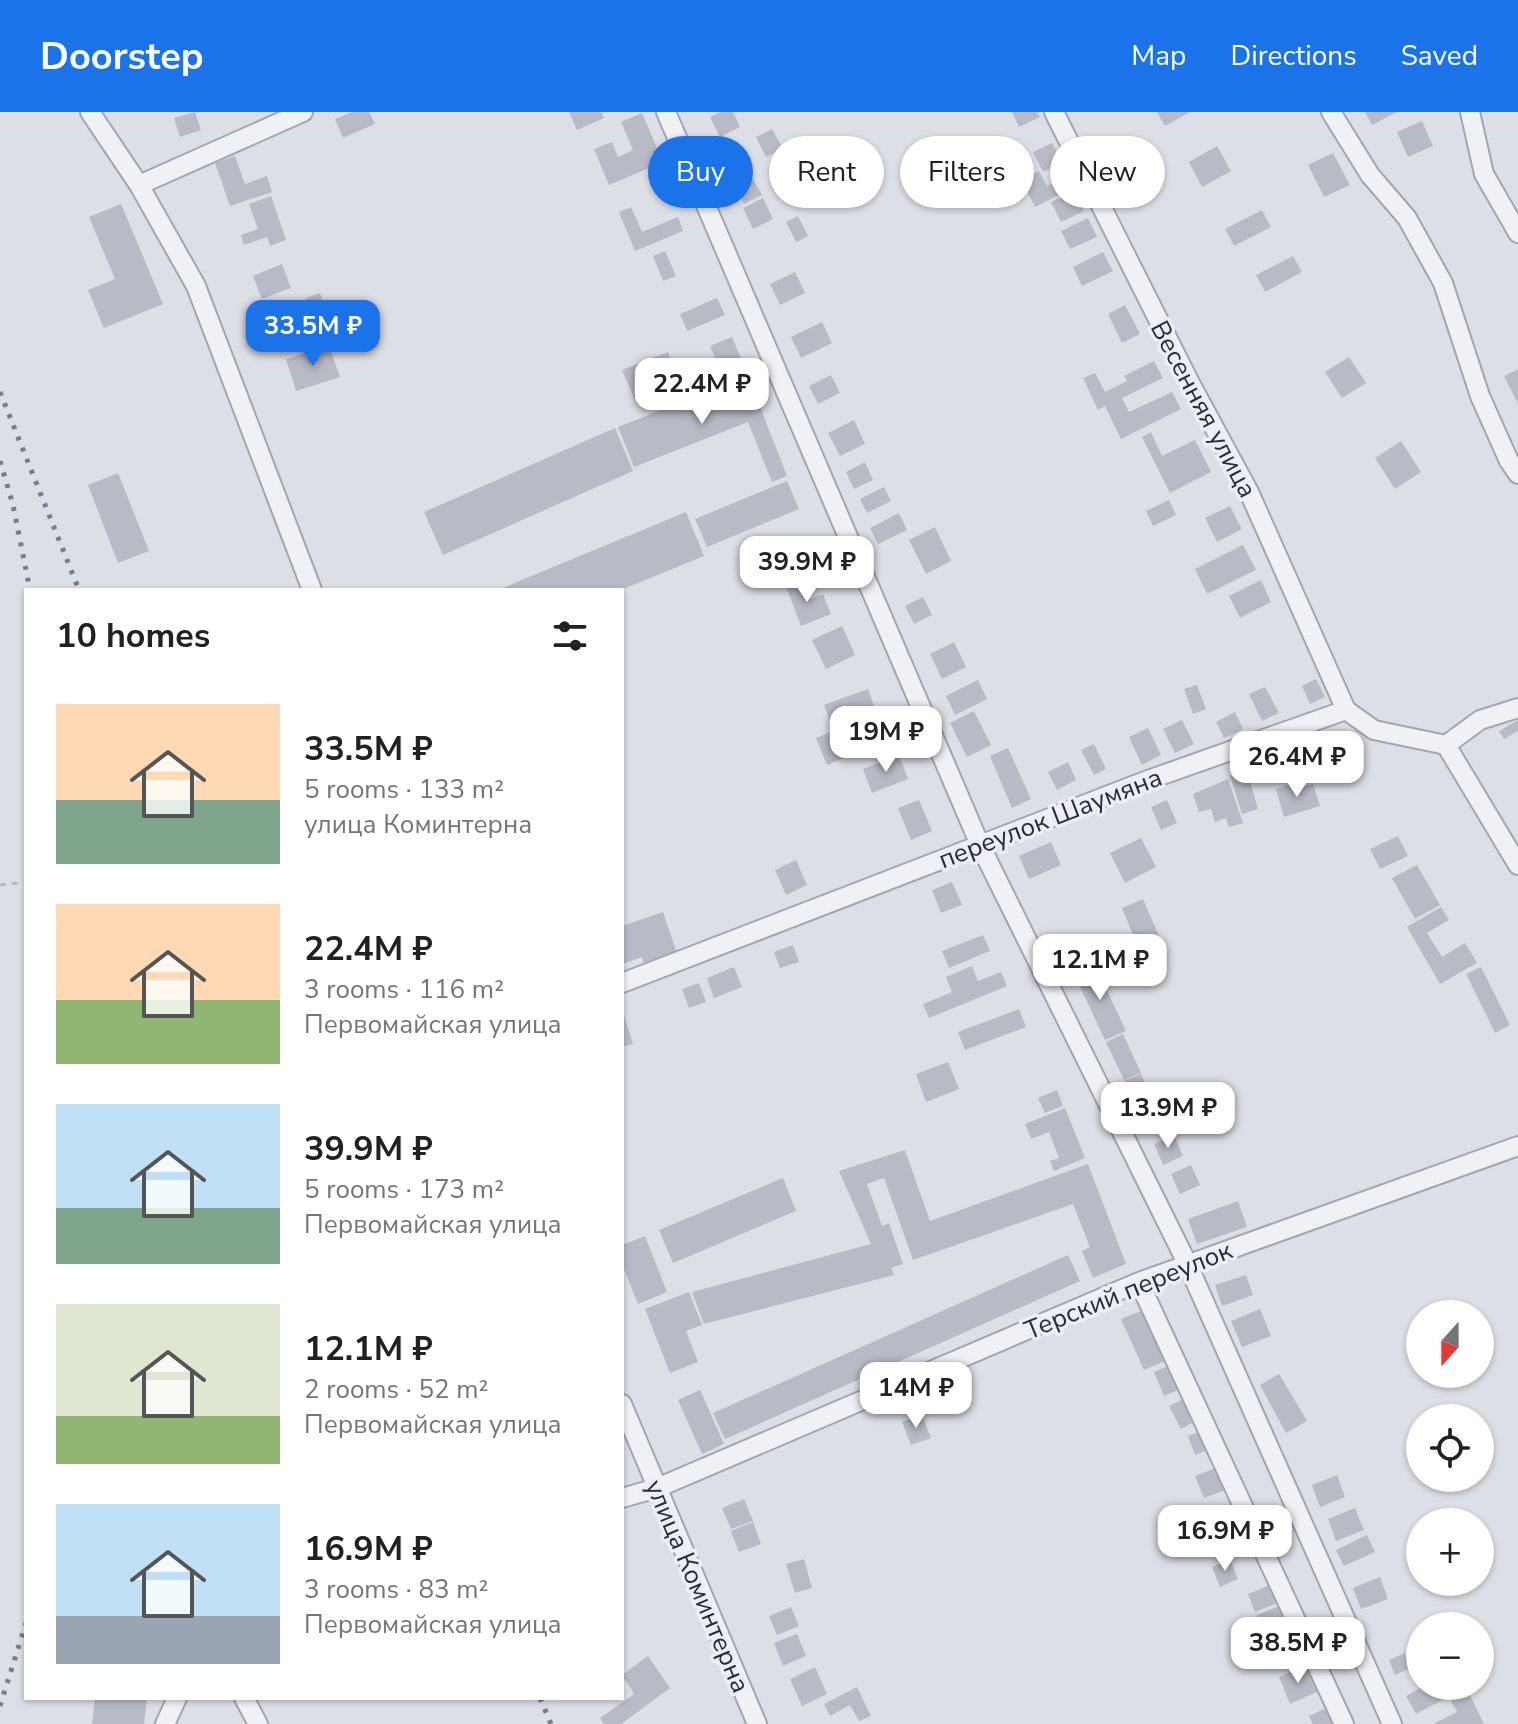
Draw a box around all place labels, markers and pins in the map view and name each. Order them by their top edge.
pin: 33.5M ₽ [239,300,387,368]
pin: 22.4M ₽ [628,358,776,426]
pin: 39.9M ₽ [733,536,881,604]
pin: 19M ₽ [830,706,942,774]
pin: 26.4M ₽ [1223,731,1371,799]
pin: 12.1M ₽ [1026,934,1174,1002]
pin: 13.9M ₽ [1094,1082,1242,1150]
pin: 14M ₽ [860,1362,972,1430]
pin: 16.9M ₽ [1151,1505,1299,1573]
pin: 38.5M ₽ [1224,1617,1372,1685]

